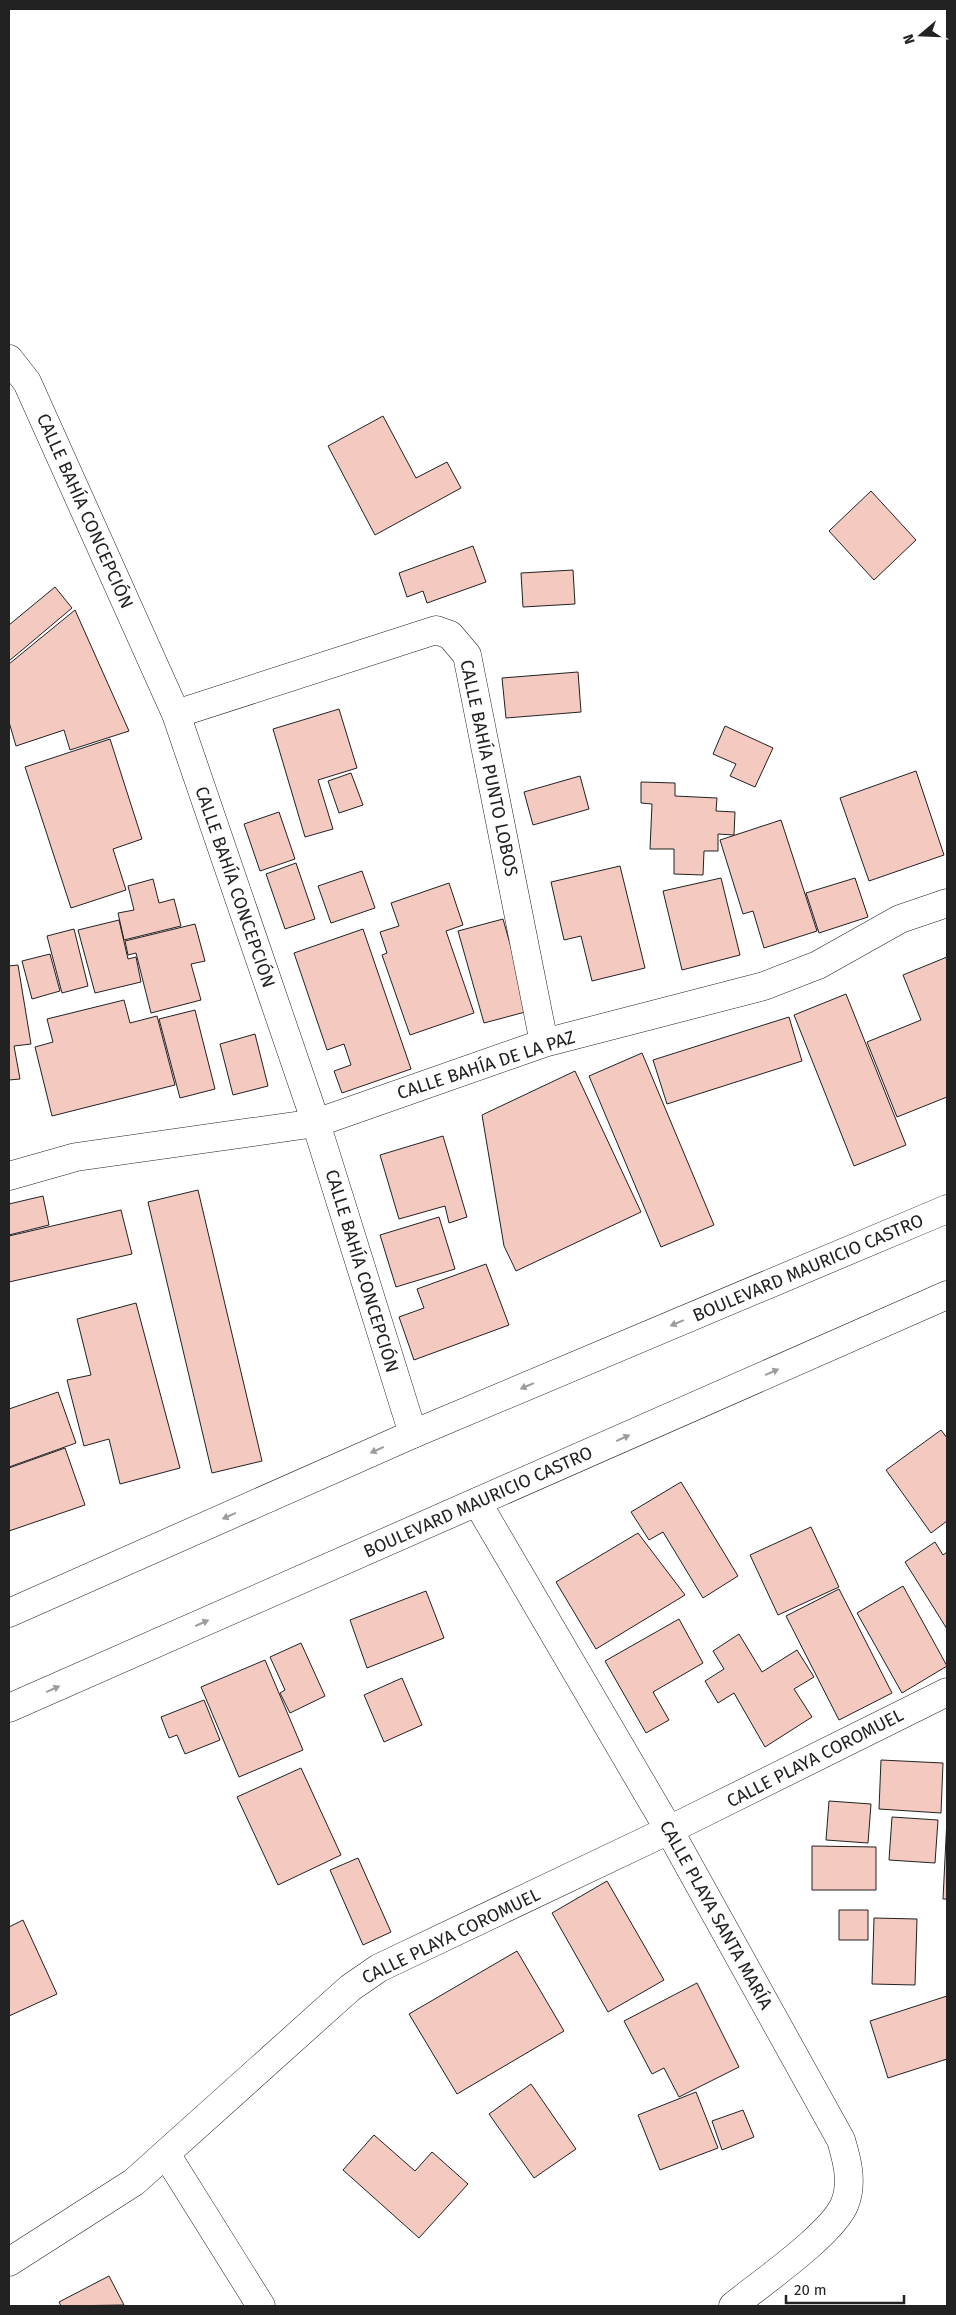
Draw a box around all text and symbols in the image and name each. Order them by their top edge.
north arrow [896,10,946,60]
text: N [900,32,919,46]
street label: CALLE BAHÍA CONCEPCIÓN [32,410,139,612]
street label: CALLE BAHÍA PUNTO LOBOS [455,657,524,879]
street label: CALLE BAHÍA CONCEPCIÓN [190,783,281,990]
street label: CALLE BAHÍA DE LA PAZ [394,1025,578,1104]
street label: CALLE BAHÍA CONCEPCIÓN [321,1166,404,1375]
street label: BOULEVARD MAURICIO CASTRO [689,1209,927,1327]
one-way arrow [669,1320,684,1327]
one-way arrow [765,1368,779,1376]
one-way arrow [520,1383,534,1391]
one-way arrow [616,1434,630,1442]
street label: BOULEVARD MAURICIO CASTRO [360,1441,596,1563]
one-way arrow [370,1446,384,1454]
one-way arrow [222,1512,236,1520]
one-way arrow [195,1619,209,1627]
one-way arrow [46,1684,60,1692]
street label: CALLE PLAYA COROMUEL [723,1704,907,1812]
street label: CALLE PLAYA SANTA MARÍA [655,1816,778,2014]
street label: CALLE PLAYA COROMUEL [358,1883,544,1989]
scale bar [786,2272,904,2304]
text: 20 m [794,2281,827,2299]

